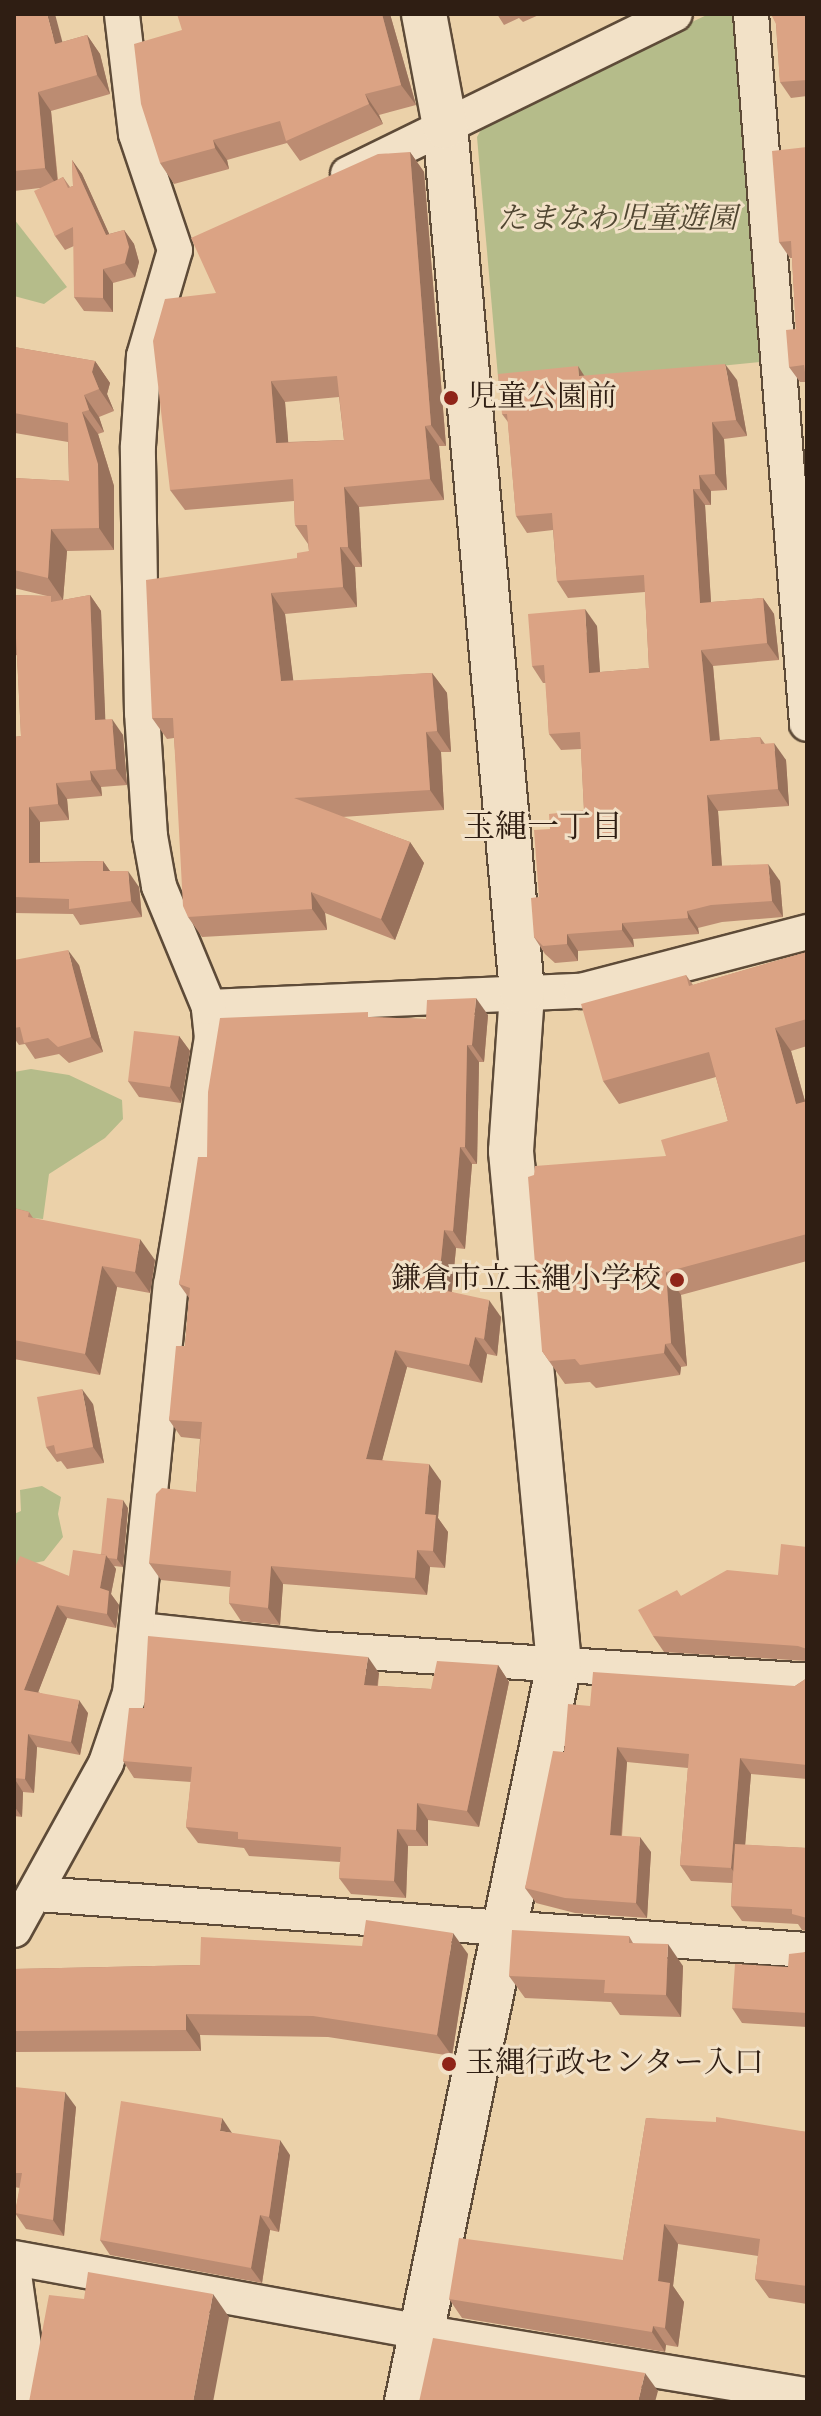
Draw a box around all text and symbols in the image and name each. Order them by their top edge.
park label: たまなわ児童遊園 [497,202,737,238]
place label: 児童公園前 [467,380,617,416]
marker: 児童公園前 [442,389,460,407]
district label: 玉縄一丁目 [463,810,623,848]
place label: 鎌倉市立玉縄小学校 [391,1262,661,1298]
marker: 鎌倉市立玉縄小学校 [668,1271,686,1289]
place label: 玉縄行政センター入口 [465,2046,765,2082]
marker: 玉縄行政センター入口 [440,2055,458,2073]

